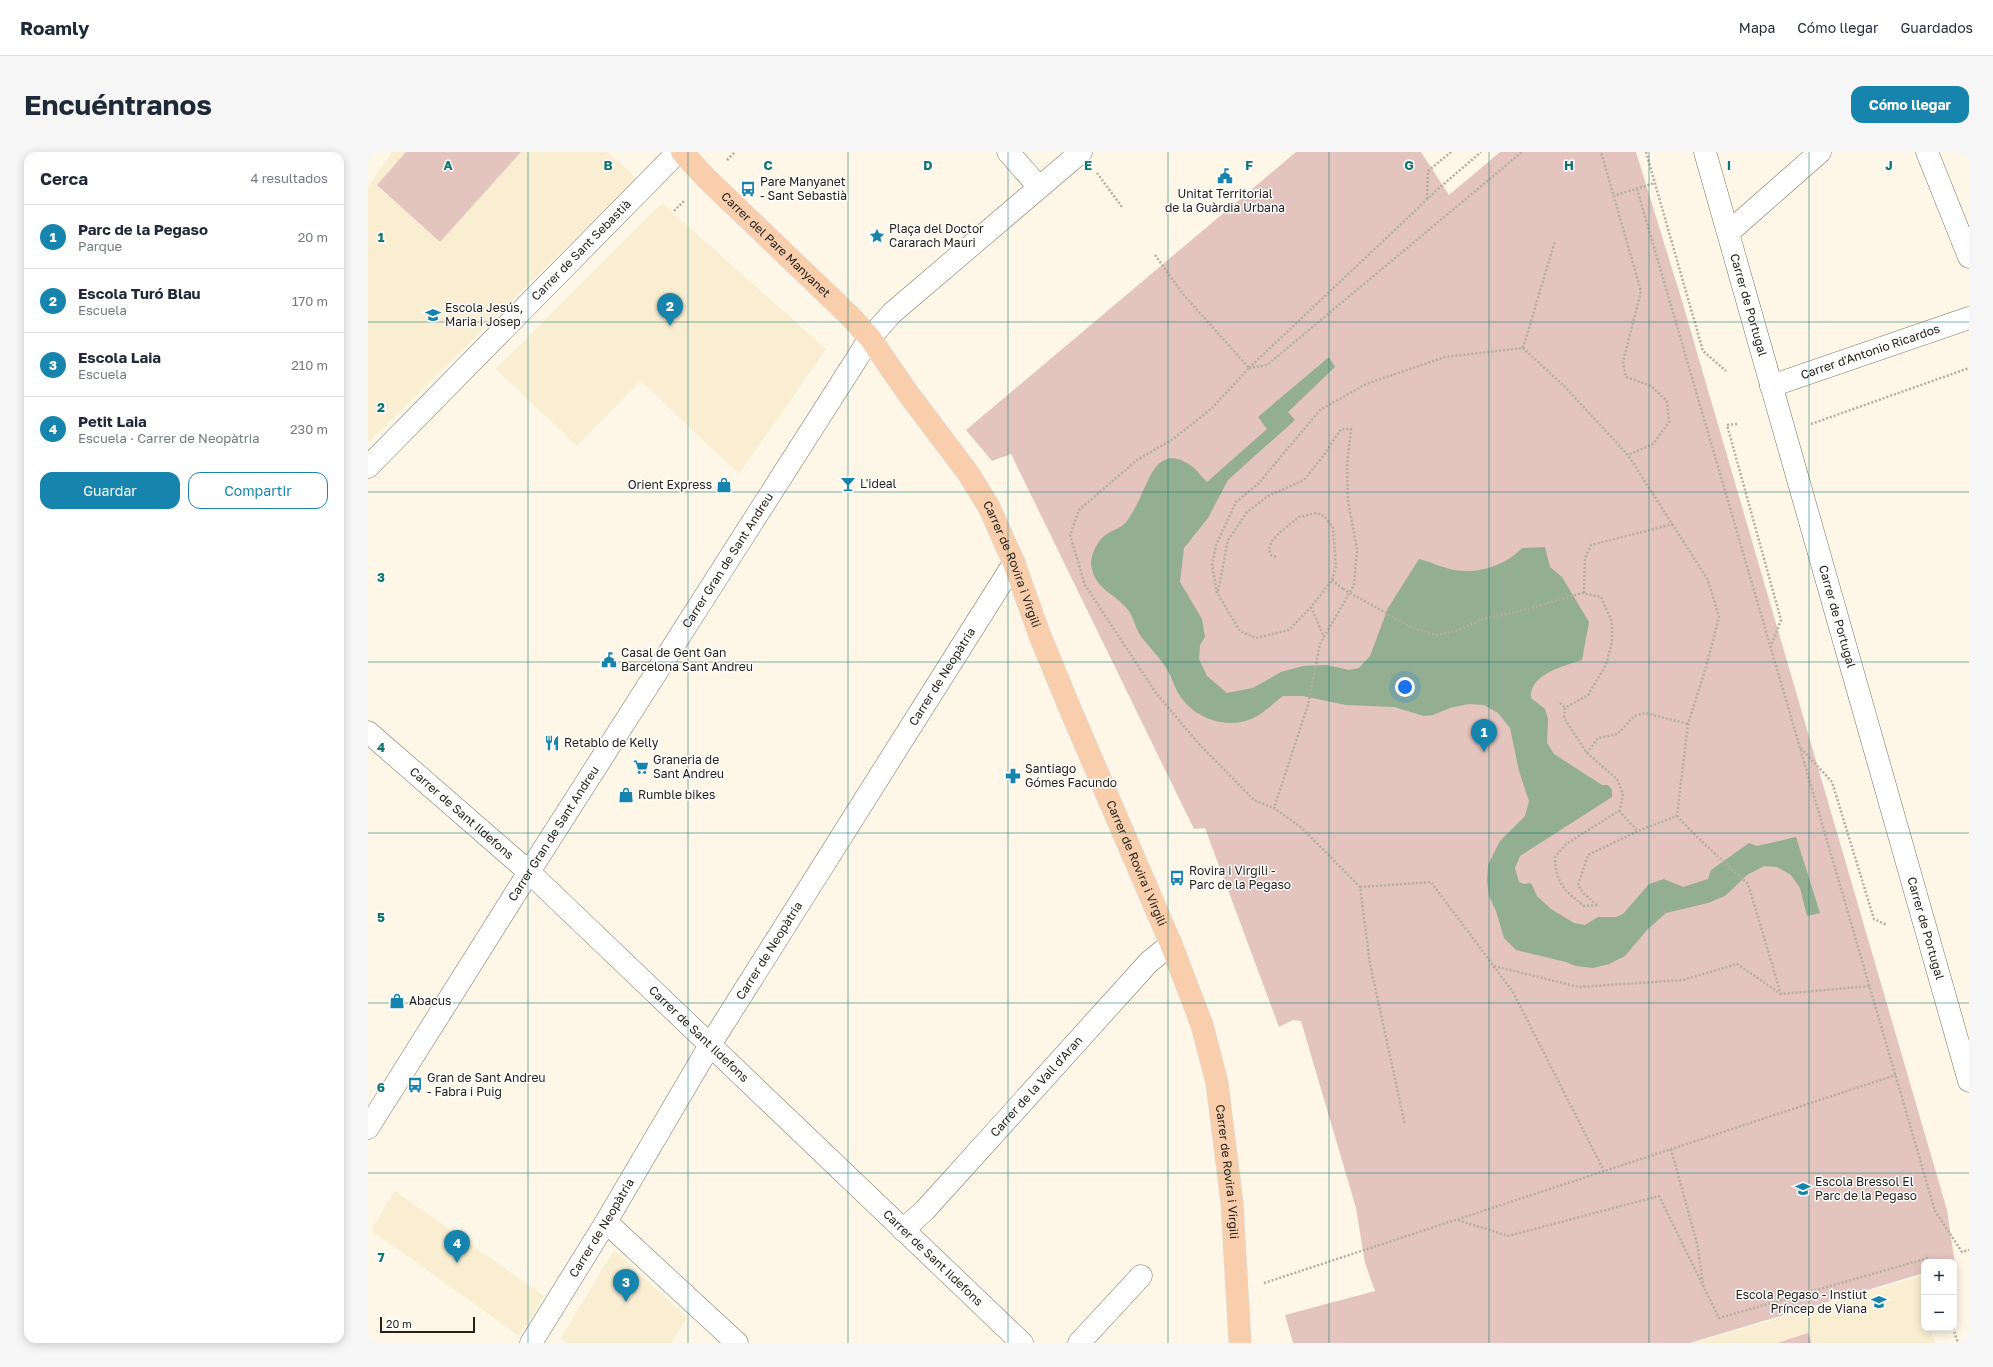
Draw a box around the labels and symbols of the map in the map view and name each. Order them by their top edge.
text: A [443,157,453,173]
text: B [603,157,613,173]
text: C [763,157,773,173]
text: D [923,157,933,173]
text: E [1084,157,1092,173]
text: F [1245,157,1253,173]
text: G [1404,157,1414,173]
text: H [1564,157,1574,173]
text: I [1727,157,1731,173]
text: J [1885,157,1893,173]
public building icon: Unitat Territorial de la Guàrdia Urbana [1216,167,1234,185]
place label: Pare Manyanet - Sant Sebastià [760,174,847,203]
bus stop icon: Pare Manyanet - Sant Sebastià [739,180,757,198]
place label: Unitat Territorial de la Guàrdia Urbana [1165,186,1285,215]
street label: Carrer del Pare Manyanet [718,189,834,300]
street label: Carrer de Sant Sebastià [528,196,634,304]
place label: Plaça del Doctor Cararach Mauri [889,221,984,250]
place icon: Plaça del Doctor Cararach Mauri [868,227,886,245]
text: 1 [378,229,385,245]
street label: Carrer de Portugal [1727,252,1771,358]
pin: 2 [657,293,683,326]
place label: Escola Jesús, Maria i Josep [445,300,523,329]
school or university icon: Escola Jesús, Maria i Josep [424,306,442,324]
street label: Carrer d'Antonio Ricardos [1798,321,1942,382]
text: 2 [377,399,385,415]
bar icon: L'ideal [839,475,857,493]
shop icon: Orient Express [715,476,733,494]
place label: L'ideal [860,476,897,491]
place label: Orient Express [628,477,712,492]
street label: Carrer Gran de Sant Andreu [679,490,776,631]
street label: Carrer de Rovira i Virgili [980,498,1044,629]
street label: Carrer de Portugal [1816,563,1859,670]
text: 3 [377,569,385,585]
street label: Carrer de Neopàtria [905,625,978,728]
place label: Casal de Gent Gan Barcelona Sant Andreu [621,645,753,674]
public building icon: Casal de Gent Gan Barcelona Sant Andreu [600,651,618,669]
your location [1395,677,1415,697]
pin: 1 [1471,719,1497,752]
restaurant icon: Retablo de Kelly [543,734,561,752]
place label: Retablo de Kelly [564,735,659,750]
text: 4 [377,739,385,755]
place label: Graneria de Sant Andreu [653,752,724,781]
supermarket icon: Graneria de Sant Andreu [632,758,650,776]
place label: Santiago Gómes Facundo [1025,761,1117,790]
street label: Carrer Gran de Sant Andreu [505,763,602,904]
street label: Carrer de Sant Ildefons [407,764,517,862]
pharmacy icon: Santiago Gómes Facundo [1004,767,1022,785]
shop icon: Rumble bikes [617,786,635,804]
place label: Rumble bikes [638,787,715,802]
street label: Carrer de Rovira i Virgili [1103,798,1170,928]
place label: Rovira i Virgili - Parc de la Pegaso [1189,863,1291,892]
bus stop icon: Rovira i Virgili - Parc de la Pegaso [1168,869,1186,887]
street label: Carrer de Portugal [1904,875,1948,981]
street label: Carrer de Neopàtria [732,899,805,1002]
text: 5 [377,909,385,925]
street label: Carrer de Sant Ildefons [646,982,752,1085]
shop icon: Abacus [388,992,406,1010]
place label: Abacus [409,993,451,1008]
street label: Carrer de la Vall d'Aran [987,1033,1085,1140]
place label: Gran de Sant Andreu - Fabra i Puig [427,1070,546,1099]
bus stop icon: Gran de Sant Andreu - Fabra i Puig [406,1076,424,1094]
text: 6 [377,1079,385,1095]
street label: Carrer de Rovira i Virgili [1213,1104,1242,1240]
place label: Escola Bressol El Parc de la Pegaso [1815,1174,1917,1203]
street label: Carrer de Neopàtria [566,1176,637,1280]
school or university icon: Escola Bressol El Parc de la Pegaso [1794,1180,1812,1198]
street label: Carrer de Sant Ildefons [880,1206,986,1309]
pin: 4 [444,1230,470,1263]
text: 7 [377,1249,385,1265]
pin: 3 [613,1269,639,1302]
place label: Escola Pegaso - Instiut Príncep de Viana [1735,1287,1867,1316]
school or university icon: Escola Pegaso - Instiut Príncep de Viana [1870,1293,1888,1311]
scale bar [380,1315,475,1334]

